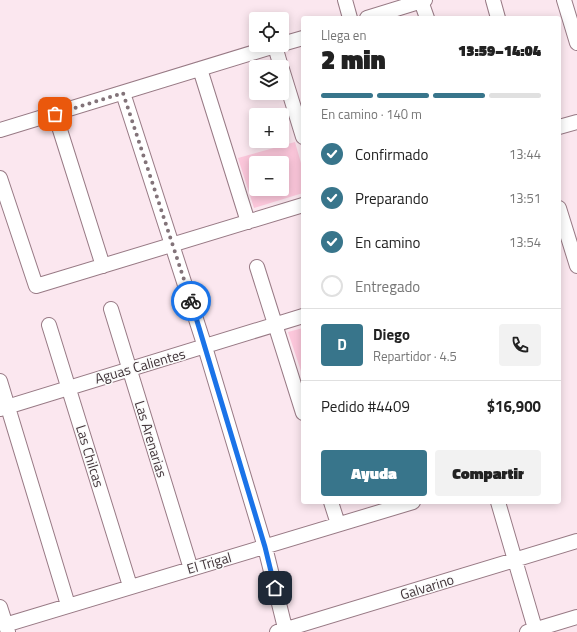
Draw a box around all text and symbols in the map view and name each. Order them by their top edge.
map controls [249,12,289,196]
button: locate [249,12,289,52]
text: Llega en [321,25,366,45]
text: 13:59–14:04 [458,39,541,62]
text: 2 min [321,40,386,79]
button: layers [249,60,289,100]
pin [38,97,72,131]
icon: bag [44,103,66,125]
text: En camino · 140 m [321,104,422,124]
button: + [249,108,289,148]
icon: check [321,143,343,165]
text: Confirmado [355,143,428,166]
text: 13:44 [509,144,541,164]
button: − [249,156,289,196]
icon: check [321,187,343,209]
text: Preparando [355,187,429,210]
text: 13:51 [509,188,541,208]
icon: check [321,231,343,253]
text: En camino [355,231,421,254]
text: 13:54 [509,232,541,252]
text: Entregado [355,275,420,298]
courier [171,281,211,321]
icon: bike [180,290,202,312]
text: Diego [373,323,410,346]
button: phone [499,324,541,366]
text: D [337,333,347,356]
street label: Aguas Calientes [92,343,188,388]
text: Repartidor · 4.5 [373,346,457,366]
text: Pedido #4409 [321,395,410,418]
text: $16,900 [487,395,541,418]
street label: Las Arenarias [130,398,173,480]
street label: Las Chilcas [71,422,110,490]
button: Ayuda [321,450,427,496]
button: Compartir [435,450,541,496]
street label: El Trigal [184,546,234,579]
street label: Galvarino [397,568,456,605]
pin [258,571,292,605]
icon: home [264,577,286,599]

